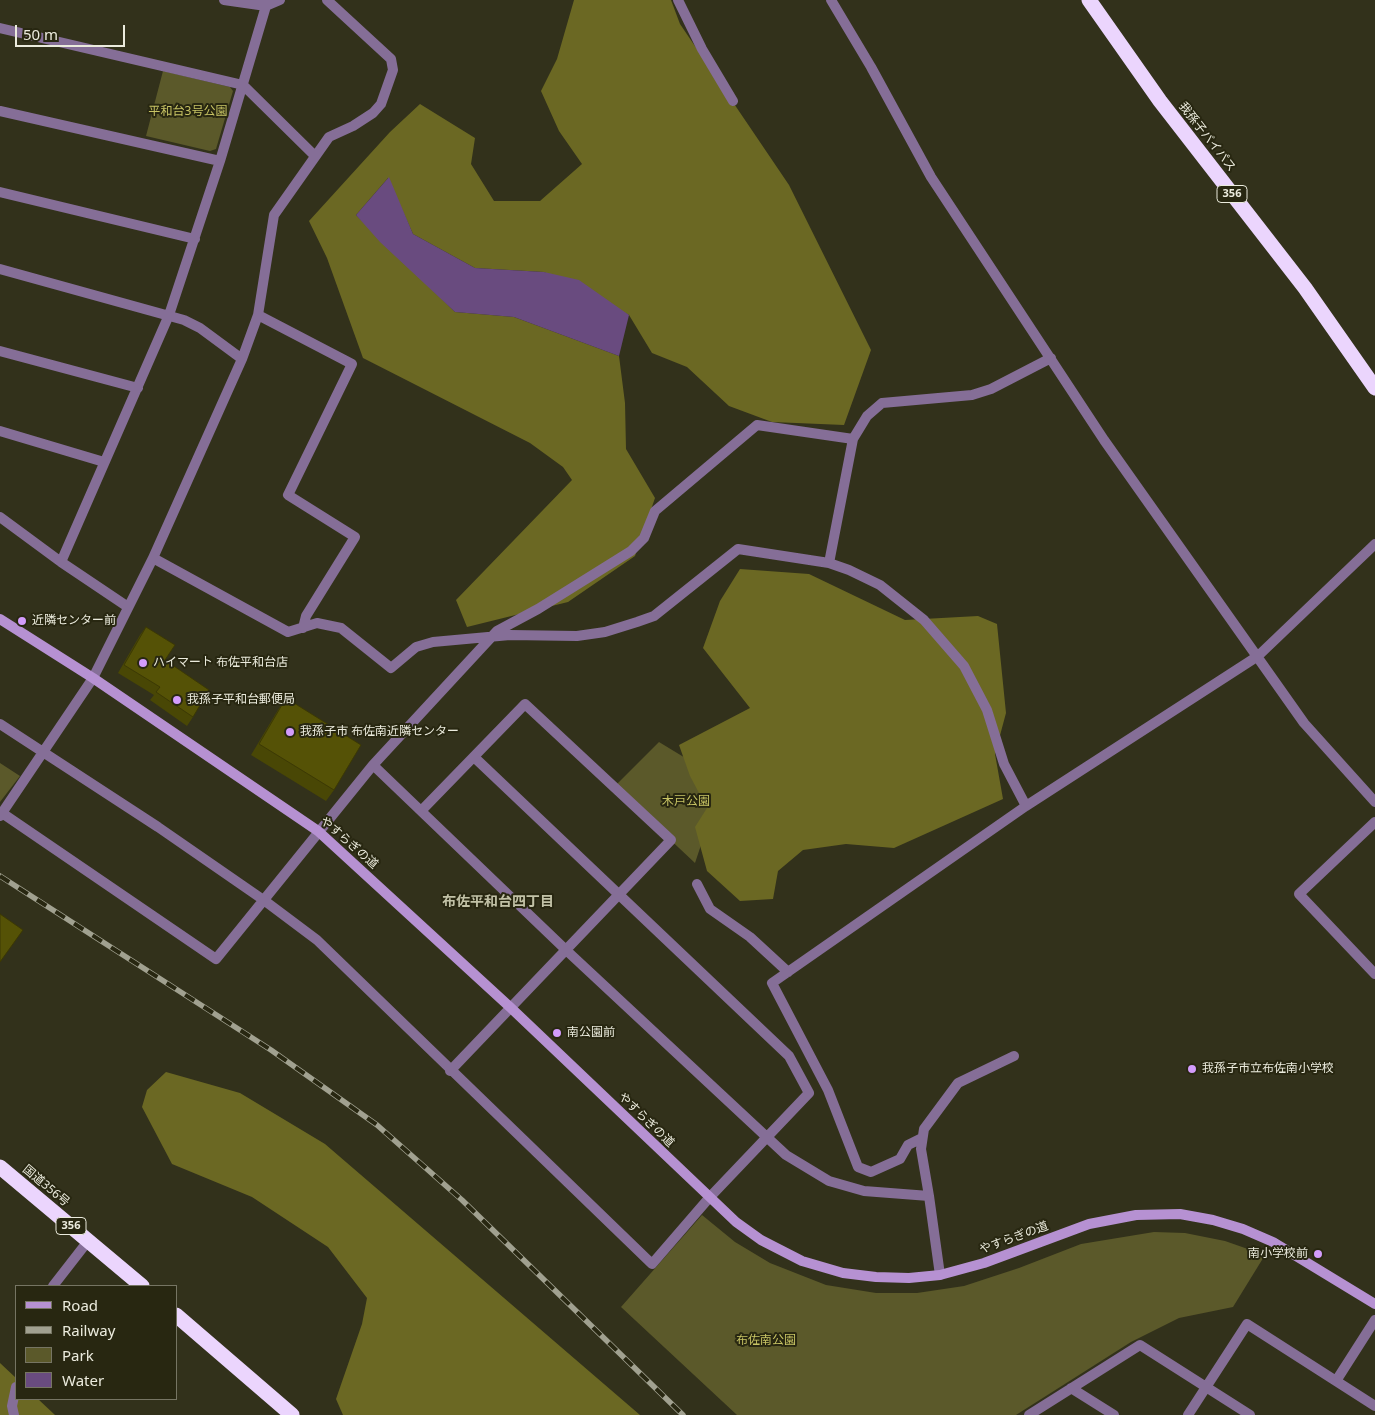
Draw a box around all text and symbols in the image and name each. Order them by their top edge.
scale bar [18,15,128,47]
text: 50 m [23,24,58,44]
street label: 我孫子バイパス [1175,99,1239,175]
park label: 平和台3号公園 [149,105,227,119]
road number: 356 [1217,185,1247,202]
place label: 近隣センター前 [32,614,116,628]
marker: 近隣センター前 [16,615,28,627]
place label: ハイマート 布佐平和台店 [153,656,288,670]
marker: ハイマート 布佐平和台店 [137,657,149,669]
place label: 我孫子平和台郵便局 [187,693,295,707]
marker: 我孫子平和台郵便局 [171,694,183,706]
place label: 我孫子市 布佐南近隣センター [300,725,459,739]
marker: 我孫子市 布佐南近隣センター [284,726,296,738]
park label: 木戸公園 [662,795,710,809]
street label: やすらぎの道 [317,814,381,872]
district label: 布佐平和台四丁目 [442,894,554,910]
place label: 南公園前 [567,1026,615,1040]
marker: 南公園前 [551,1027,563,1039]
place label: 我孫子市立布佐南小学校 [1202,1062,1334,1076]
marker: 我孫子市立布佐南小学校 [1186,1063,1198,1075]
street label: やすらぎの道 [615,1090,677,1150]
street label: 国道356号 [20,1162,72,1210]
road number: 356 [56,1218,86,1234]
street label: やすらぎの道 [978,1219,1050,1257]
place label: 南小学校前 [1248,1247,1308,1261]
marker: 南小学校前 [1312,1248,1324,1260]
legend [15,1285,178,1400]
text: Road [62,1295,98,1315]
text: Railway [62,1320,115,1340]
park label: 布佐南公園 [736,1334,796,1348]
text: Park [62,1345,94,1365]
text: Water [62,1370,104,1390]

